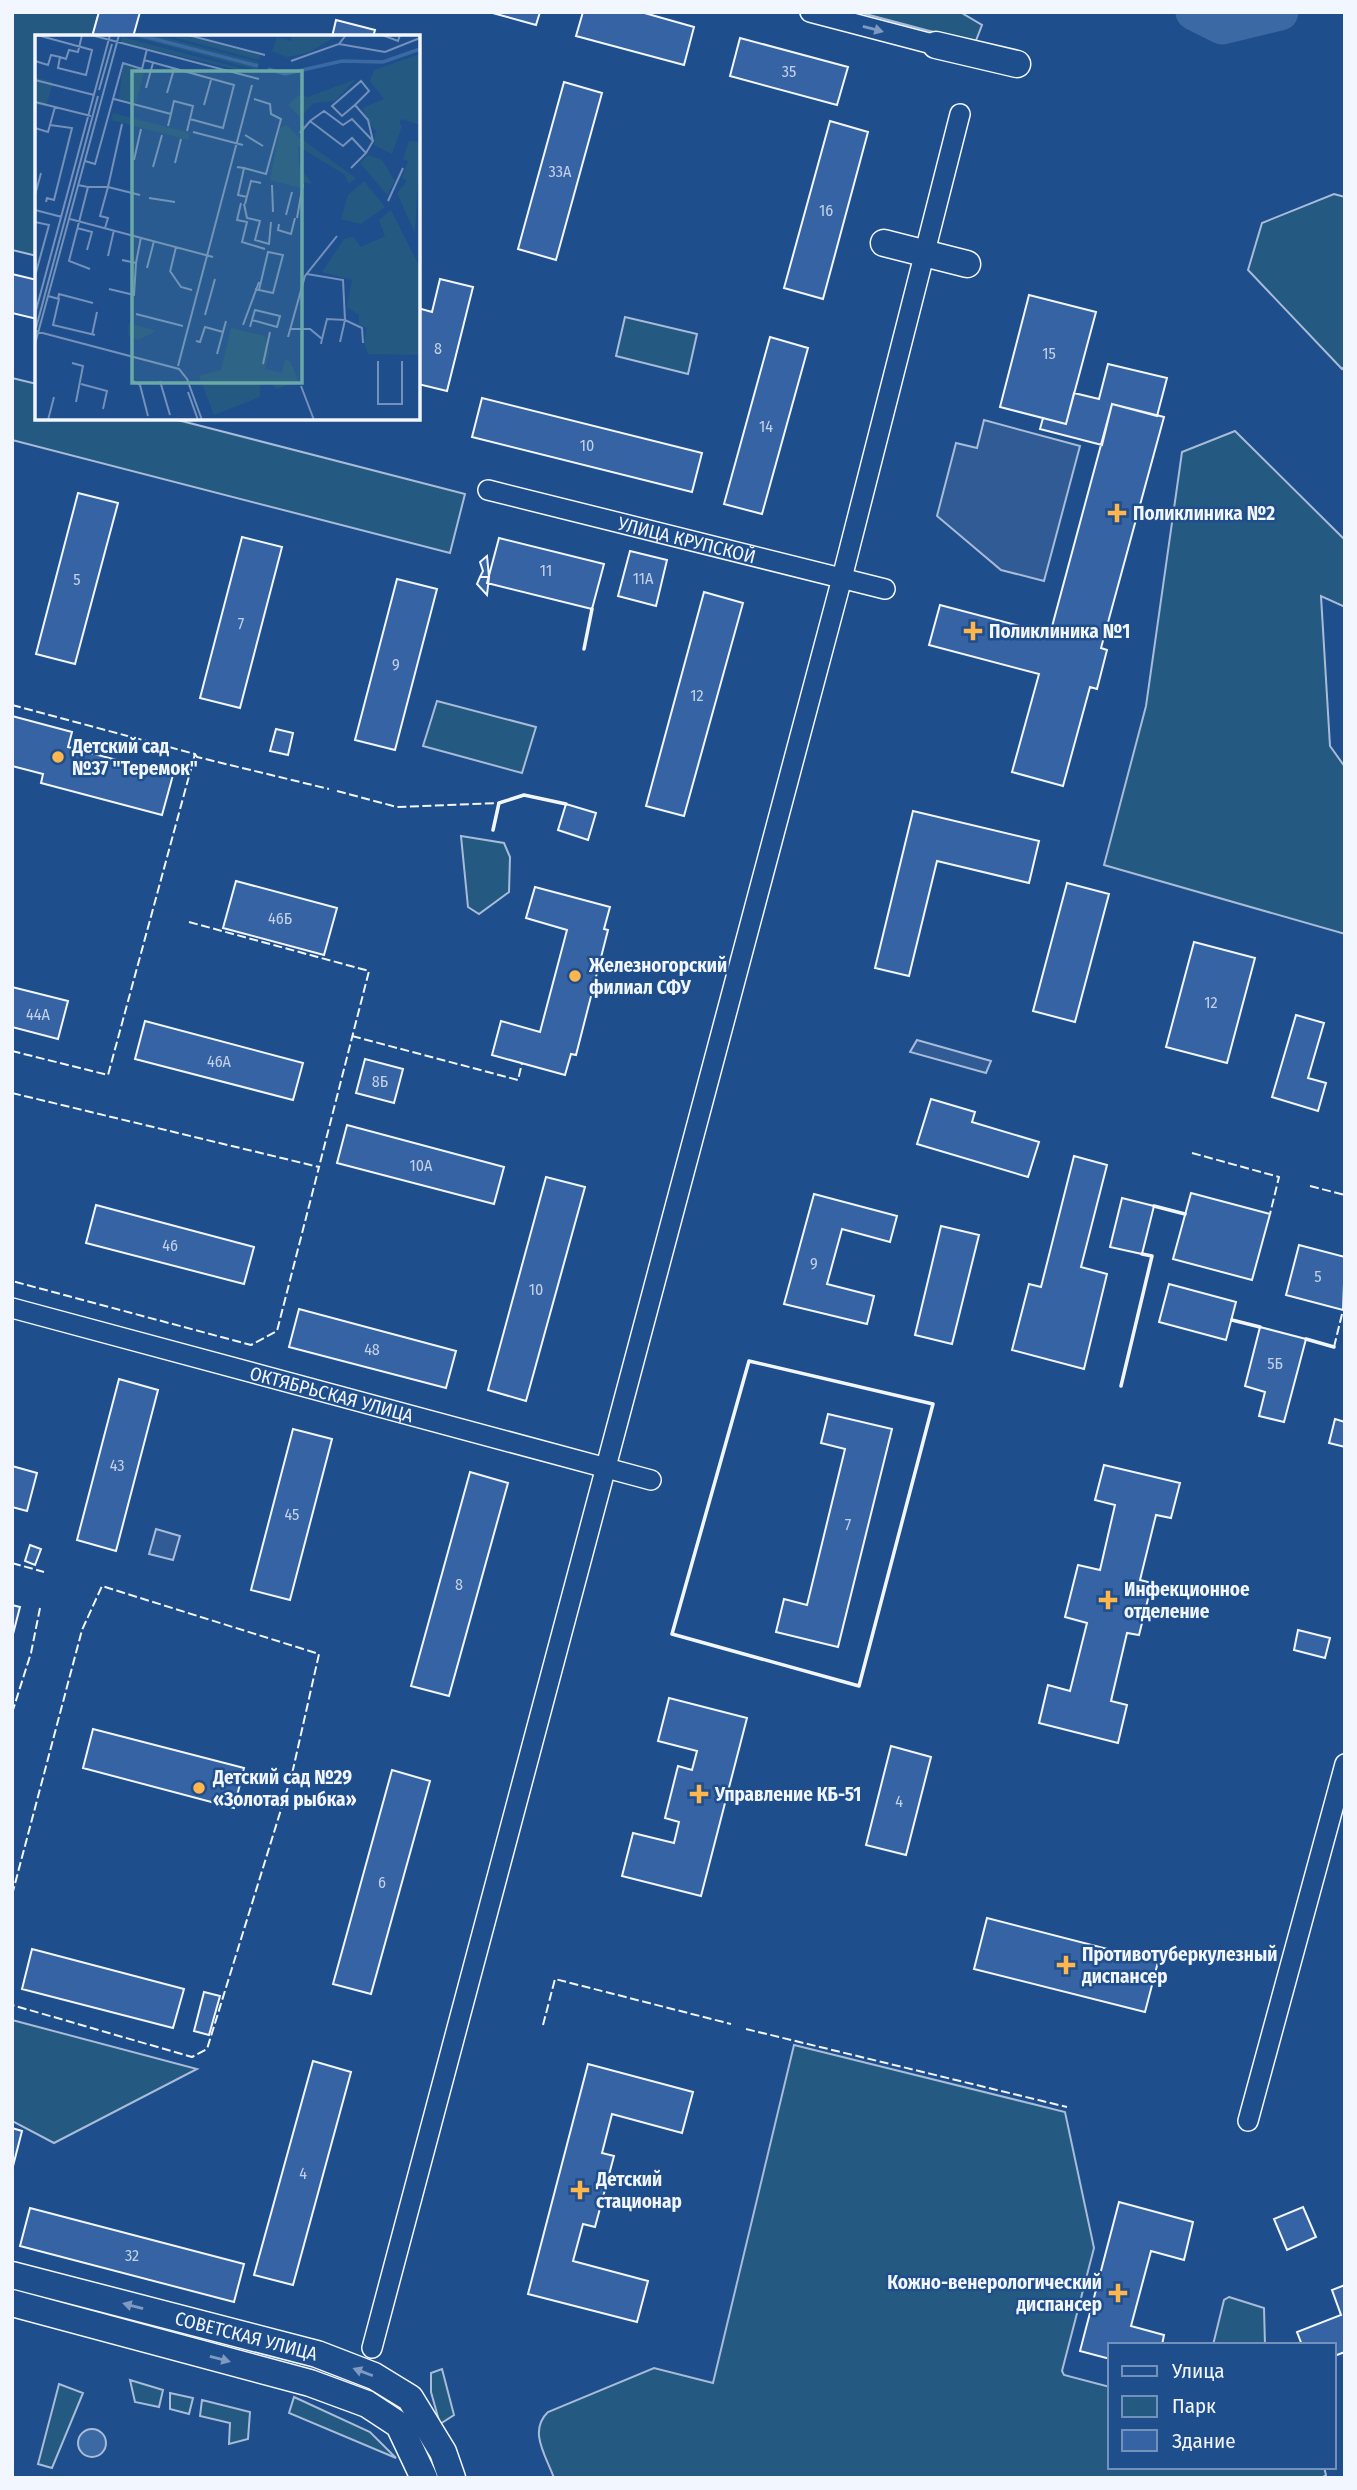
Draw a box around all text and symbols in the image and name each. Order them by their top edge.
one-way arrow [862,24,884,35]
inset map [35,35,420,420]
house number: 35 [782,62,796,81]
house number: 33А [549,162,572,181]
house number: 16 [819,201,833,220]
house number: 8 [434,339,442,358]
house number: 15 [1042,344,1056,363]
house number: 14 [759,417,773,436]
house number: 10 [580,436,594,455]
place label: Поликлиника №2 [1133,502,1275,525]
marker: Поликлиника №2 [1107,503,1127,523]
street label: УЛИЦА КРУПСКОЙ [615,511,758,568]
house number: 11 [540,561,552,580]
house number: 11А [633,569,654,588]
house number: 5 [73,570,81,589]
house number: 7 [238,614,245,633]
place label: Поликлиника №1 [989,620,1130,643]
marker: Поликлиника №1 [963,621,983,641]
house number: 9 [392,655,400,674]
house number: 12 [690,686,704,705]
place label: Детский сад №37 "Теремок" [71,735,198,780]
marker: Детский сад №37 "Теремок" [50,749,66,765]
house number: 46Б [268,909,292,928]
place label: Железногорский филиал СФУ [588,954,727,999]
marker: Железногорский филиал СФУ [567,968,583,984]
house number: 12 [1204,993,1218,1012]
house number: 44А [26,1005,51,1024]
house number: 46А [207,1052,232,1071]
house number: 8Б [372,1072,388,1091]
house number: 10А [410,1156,433,1175]
house number: 46 [162,1236,178,1255]
house number: 9 [810,1254,818,1273]
house number: 5 [1314,1267,1322,1286]
house number: 10 [529,1280,543,1299]
house number: 48 [364,1340,380,1359]
house number: 5Б [1267,1354,1283,1373]
street label: ОКТЯБРЬСКАЯ УЛИЦА [247,1361,416,1427]
house number: 43 [110,1456,124,1475]
house number: 45 [285,1505,299,1524]
house number: 7 [845,1515,852,1534]
house number: 8 [455,1575,463,1594]
place label: Инфекционное отделение [1124,1578,1250,1623]
marker: Инфекционное отделение [1098,1590,1118,1610]
place label: Детский сад №29 «Золотая рыбка» [212,1766,357,1811]
marker: Детский сад №29 «Золотая рыбка» [191,1780,207,1796]
place label: Управление КБ-51 [714,1783,861,1806]
marker: Управление КБ-51 [689,1784,709,1804]
house number: 4 [895,1792,903,1811]
house number: 6 [378,1873,386,1892]
place label: Противотуберкулезный диспансер [1081,1943,1277,1988]
marker: Противотуберкулезный диспансер [1056,1955,1076,1975]
house number: 4 [299,2164,307,2183]
place label: Детский стационар [595,2168,682,2213]
marker: Детский стационар [570,2180,590,2200]
house number: 32 [125,2246,139,2265]
place label: Кожно-венерологический диспансер [887,2271,1102,2316]
marker: Кожно-венерологический диспансер [1108,2283,1128,2303]
one-way arrow [122,2300,144,2311]
street label: СОВЕТСКАЯ УЛИЦА [173,2306,320,2365]
legend [1108,2343,1336,2469]
one-way arrow [209,2354,231,2365]
text: Улица [1171,2358,1225,2384]
one-way arrow [353,2366,374,2377]
text: Парк [1172,2393,1216,2419]
text: Здание [1172,2428,1236,2454]

